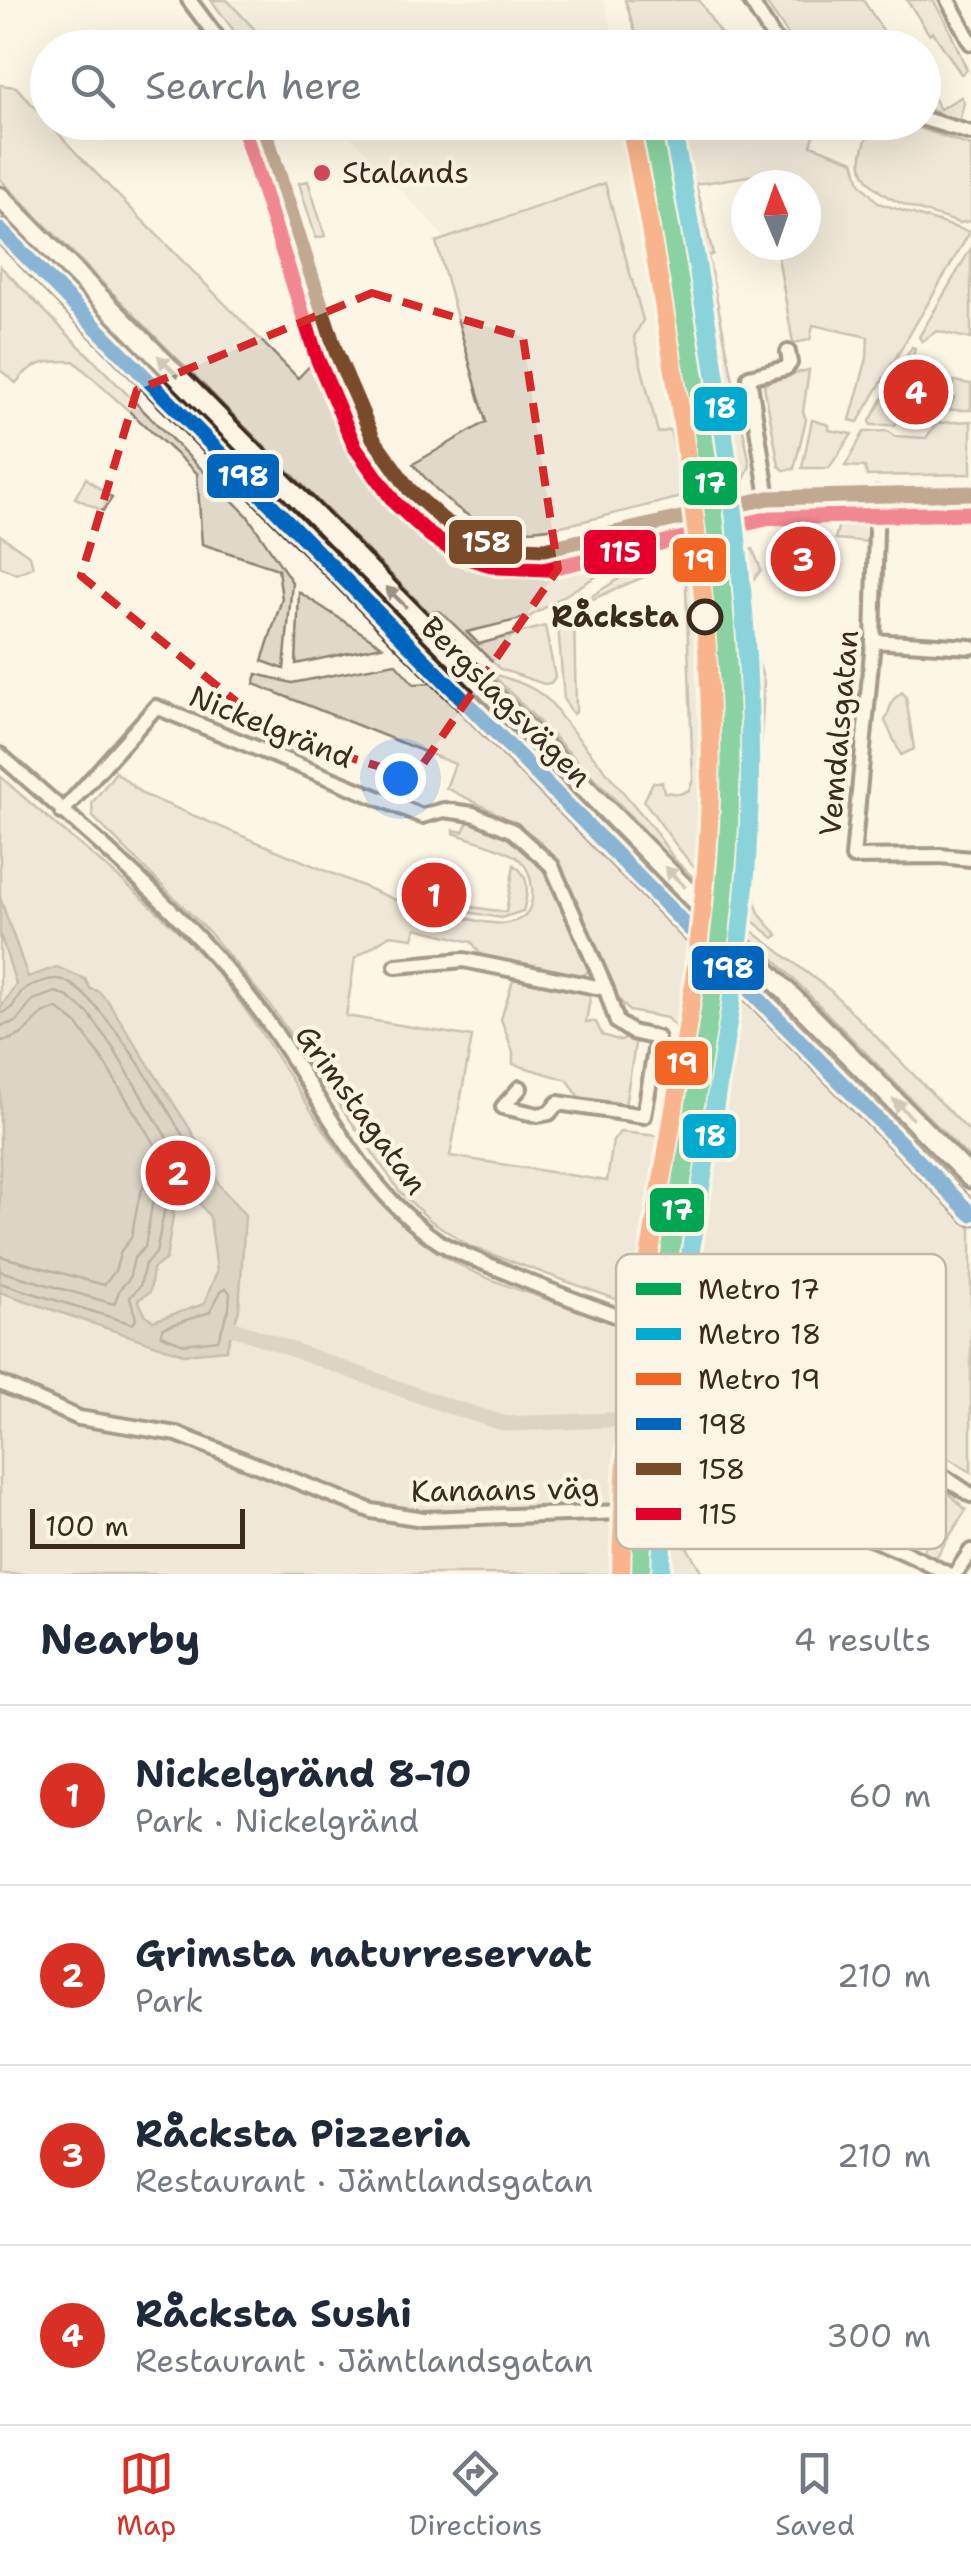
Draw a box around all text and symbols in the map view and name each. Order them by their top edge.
search box [30,30,941,140]
icon: search [65,58,120,113]
text: Search here [145,60,362,111]
place label: Stalands [342,152,469,193]
marker: Stalands [311,162,333,184]
north arrow [731,170,821,260]
pin: 4 [884,354,948,430]
one-way arrow [156,355,180,379]
line badge: 18 [692,385,749,433]
text: 18 [704,389,736,427]
line badge: 198 [205,452,281,500]
text: 198 [217,457,269,495]
line badge: 17 [681,459,739,507]
text: 17 [694,464,726,502]
line badge: 158 [447,518,524,566]
pin: 3 [770,522,836,596]
text: 158 [461,523,511,561]
line badge: 115 [582,528,658,576]
text: 115 [599,533,641,571]
line badge: 19 [671,536,728,584]
text: 19 [683,541,715,579]
one-way arrow [385,586,409,610]
place label: Råcksta [551,596,679,637]
marker: Råcksta [688,600,722,634]
street label: Bergslagsvägen [412,607,601,796]
street label: Vemdalsgatan [809,628,868,838]
street label: Nickelgränd [183,675,359,778]
your location [375,753,426,804]
pin: 1 [402,858,466,932]
one-way arrow [663,866,687,890]
line badge: 198 [690,944,766,992]
text: 198 [702,949,754,987]
street label: Grimstagatan [286,1017,437,1203]
line badge: 19 [653,1039,710,1087]
text: 19 [666,1044,698,1082]
one-way arrow [891,1097,915,1121]
line badge: 18 [681,1112,738,1160]
text: 18 [694,1117,726,1155]
pin: 2 [146,1136,210,1210]
line badge: 17 [648,1186,706,1234]
text: 17 [661,1191,693,1229]
legend [616,1254,946,1549]
text: Metro 17 [698,1270,820,1308]
text: Metro 18 [698,1315,821,1353]
text: Metro 19 [698,1360,821,1398]
text: 198 [698,1405,747,1443]
text: 158 [698,1450,745,1488]
street label: Kanaans väg [410,1467,600,1512]
text: 115 [698,1495,737,1533]
scale bar [30,1504,245,1548]
text: 100 m [45,1507,129,1545]
text: Nearby [40,1611,200,1667]
text: 4 results [794,1618,931,1661]
text: Nickelgränd 8-10 [135,1748,472,1799]
text: 1 [65,1774,80,1817]
text: 60 m [849,1774,931,1817]
text: Park · Nickelgränd [135,1799,419,1842]
text: Grimsta naturreservat [135,1928,592,1979]
text: 2 [61,1954,84,1997]
text: 210 m [837,1954,931,1997]
text: Park [135,1979,204,2022]
text: Råcksta Pizzeria [135,2108,470,2159]
text: 3 [61,2134,84,2177]
text: 210 m [837,2134,931,2177]
text: Restaurant · Jämtlandsgatan [135,2159,593,2202]
text: Råcksta Sushi [135,2288,412,2339]
text: 4 [61,2314,84,2357]
text: 300 m [826,2314,931,2357]
text: Restaurant · Jämtlandsgatan [135,2339,593,2382]
tab: Map [116,2446,176,2544]
tab: Directions [409,2446,542,2544]
tab: Saved [775,2446,855,2544]

